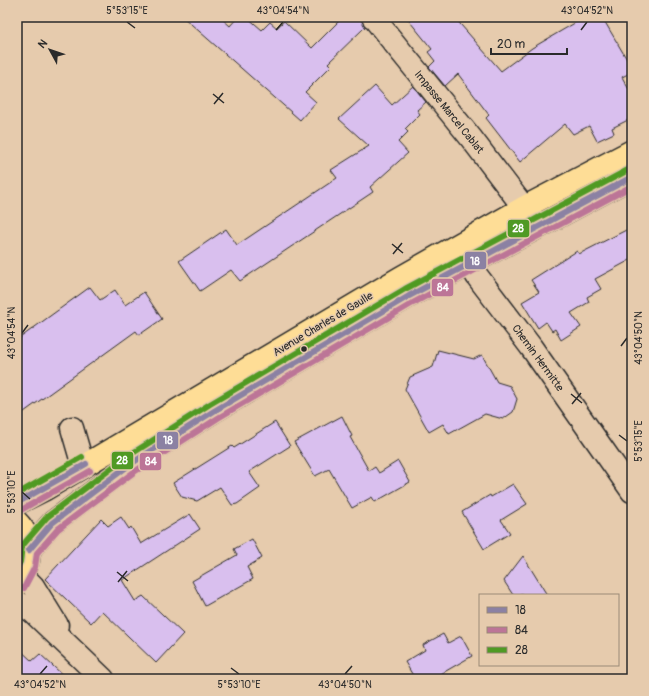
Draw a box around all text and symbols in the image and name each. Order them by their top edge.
text: 5°53'15"E [106,5,148,17]
text: 43°04'54"N [257,5,309,17]
text: 43°04'52"N [561,5,613,17]
north arrow [30,30,70,70]
scale bar [491,30,567,56]
text: N [35,36,50,51]
text: 20 m [497,37,526,52]
street label: Impasse Marcel Cablat [412,68,487,157]
line badge: 28 [507,219,530,238]
text: 28 [512,222,524,235]
line badge: 18 [464,251,487,270]
text: 18 [470,255,480,268]
line badge: 84 [431,278,454,297]
text: 84 [437,281,450,294]
street label: Avenue Charles de Gaulle [271,289,376,359]
text: 43°04'54"N [6,307,18,359]
text: 43°04'50"N [633,311,645,365]
street label: Chemin Hermitte [509,322,567,394]
unlabelled marker [299,344,309,354]
text: 5°53'15"E [633,420,645,462]
line badge: 18 [156,431,179,450]
text: 18 [163,434,173,447]
line badge: 28 [111,451,134,470]
line badge: 84 [139,452,162,471]
text: 28 [116,454,128,467]
text: 84 [145,455,158,468]
text: 5°53'10"E [6,471,18,513]
legend [479,594,619,666]
text: 18 [515,603,526,618]
text: 84 [515,623,528,638]
text: 28 [515,643,528,658]
text: 43°04'52"N [14,679,66,691]
text: 5°53'10"E [218,679,260,691]
text: 43°04'50"N [318,679,372,691]

